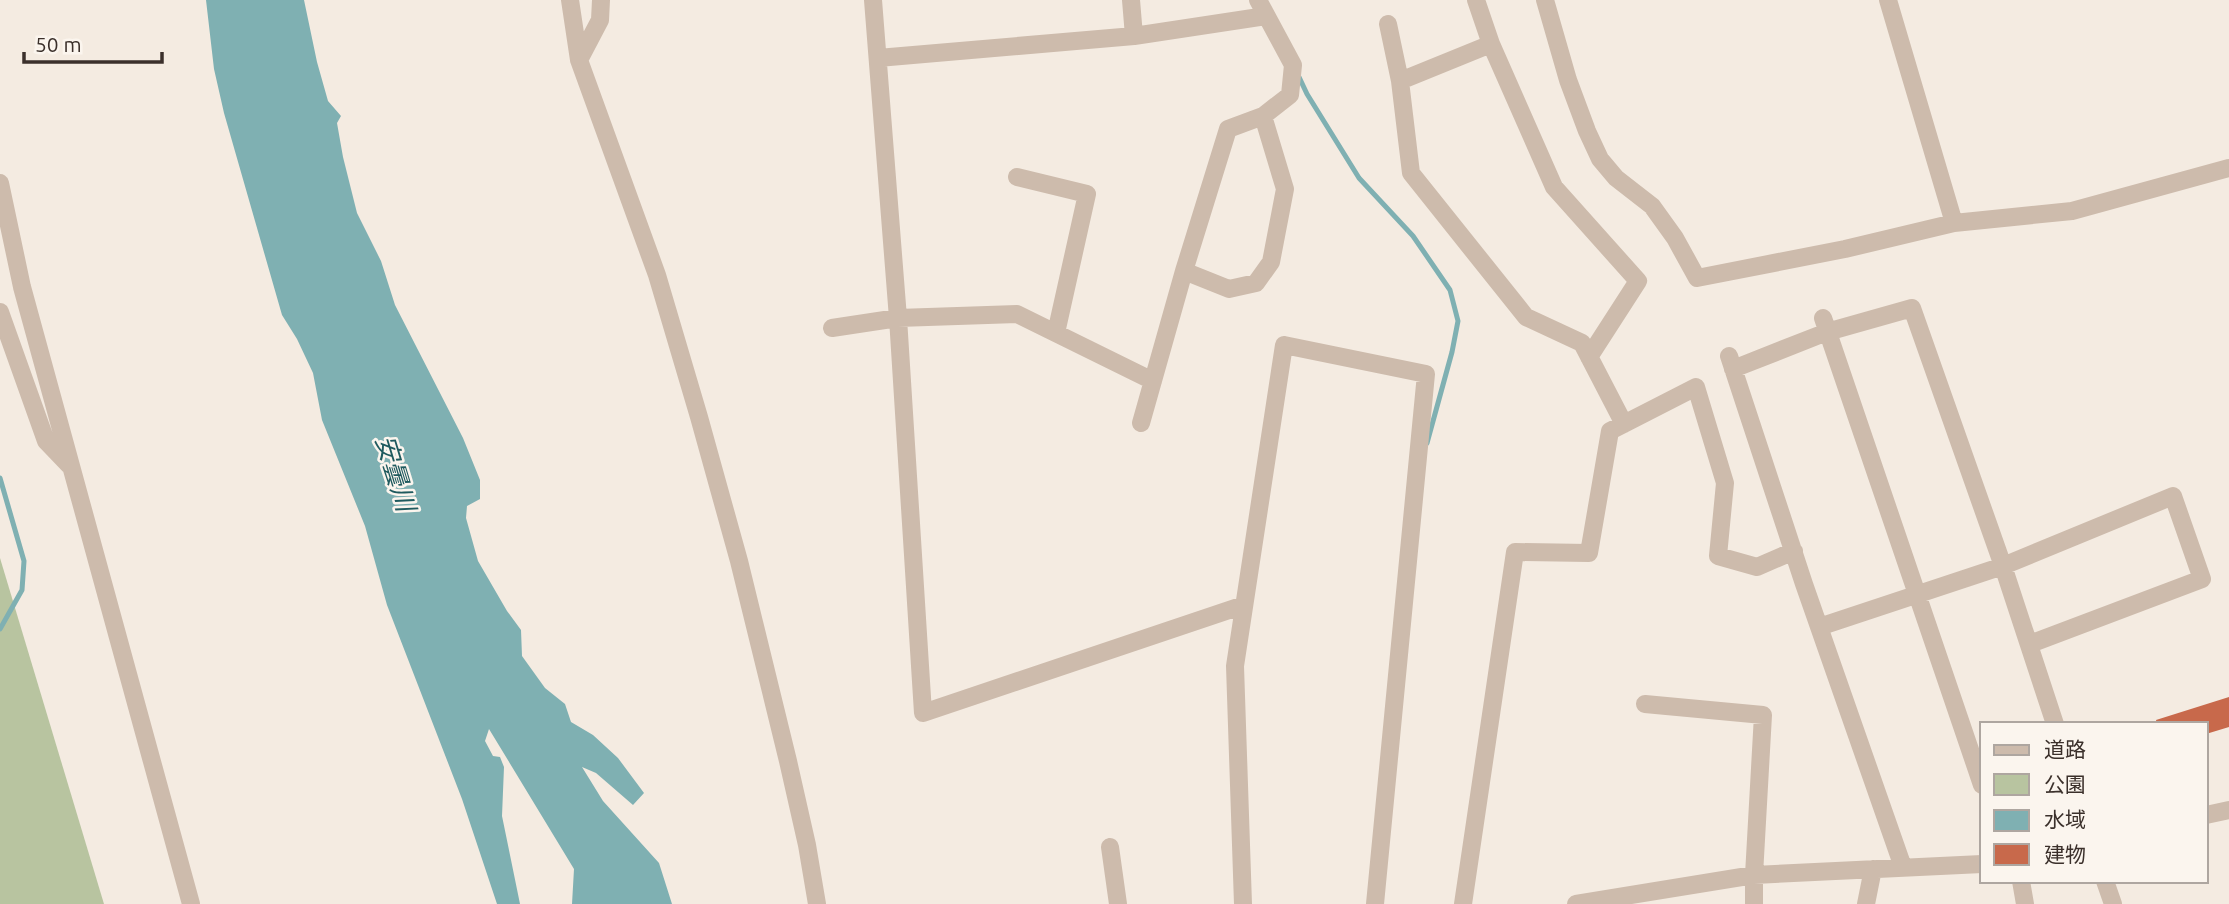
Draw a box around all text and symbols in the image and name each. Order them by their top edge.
scale bar [24,21,163,65]
text: 50 m [35,32,82,56]
water label: 安曇川 [371,431,422,517]
legend [1980,722,2208,883]
text: 道路 [2044,737,2086,761]
text: 公園 [2044,772,2086,796]
text: 水域 [2044,807,2086,831]
text: 建物 [2044,842,2086,866]

